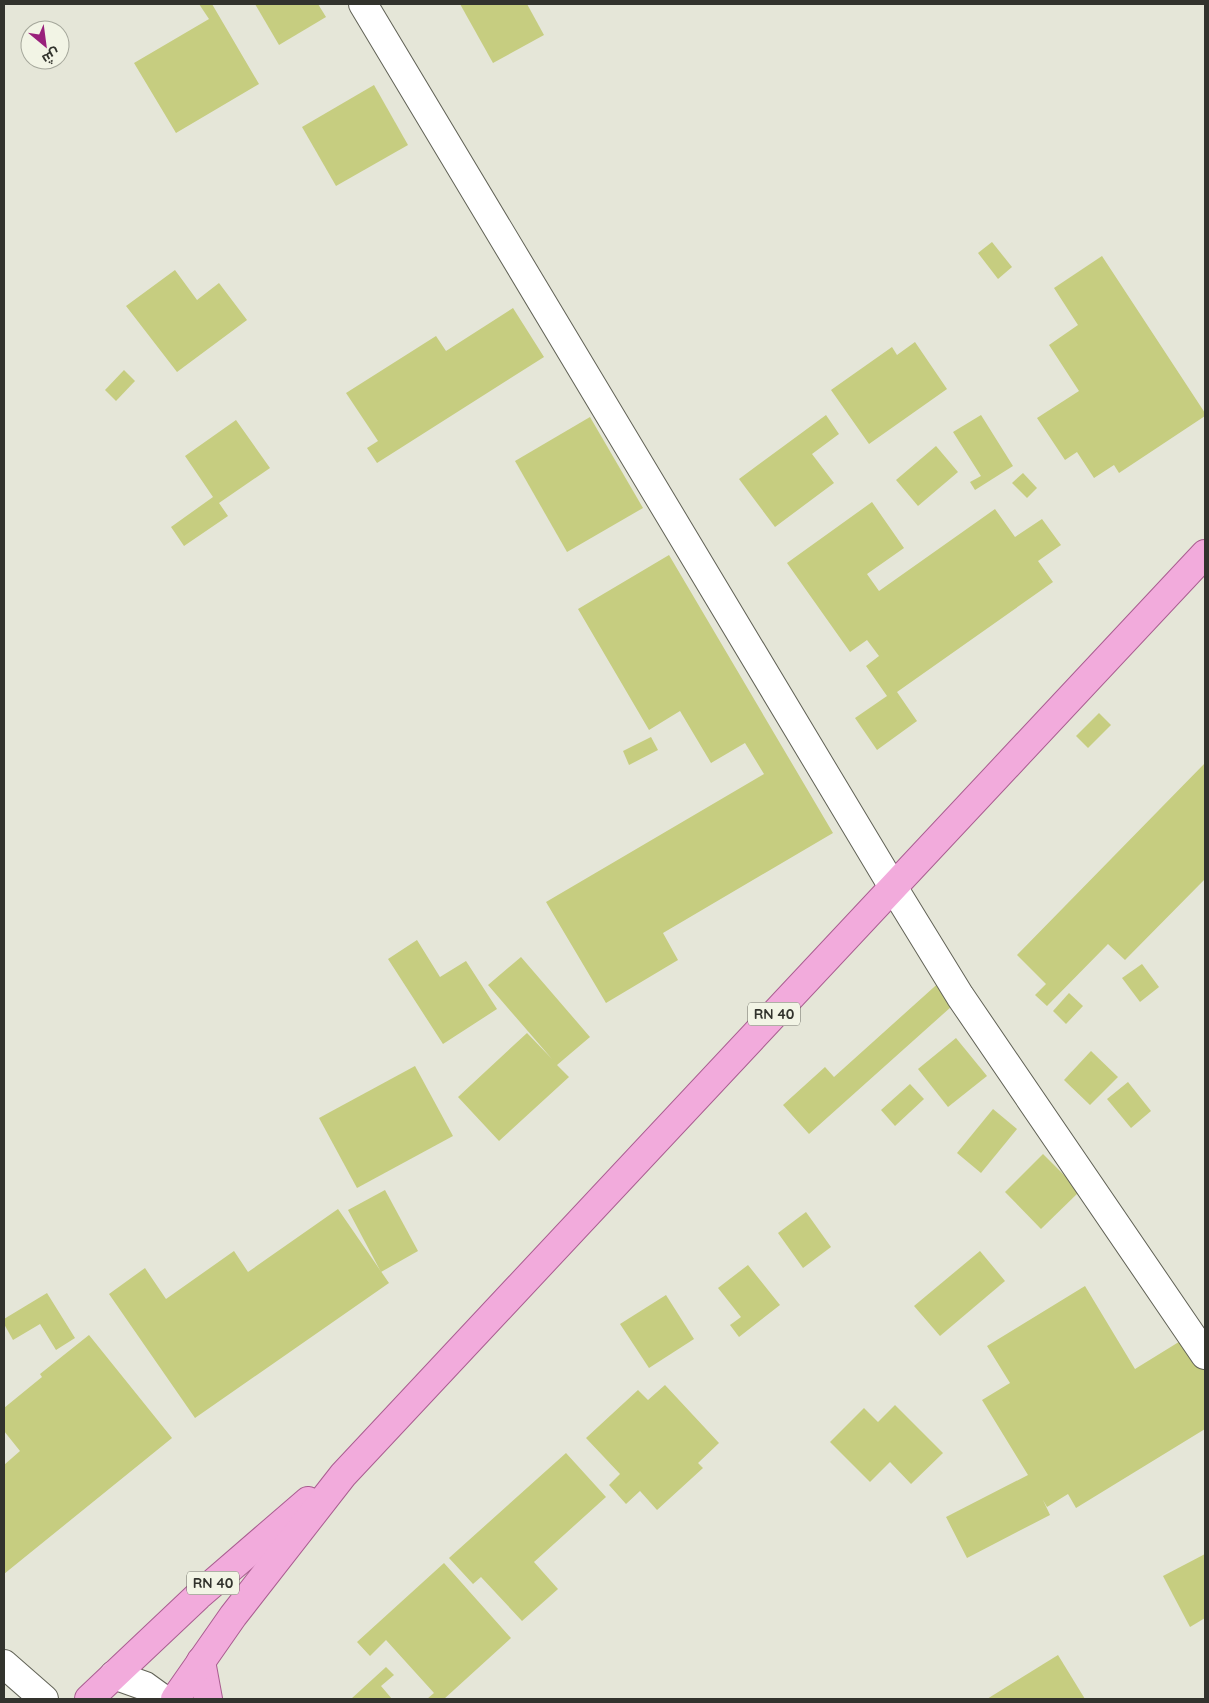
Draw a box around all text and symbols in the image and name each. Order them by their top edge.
north arrow [20,20,70,70]
text: ش [39,44,64,69]
road number: RN 40 [748,1002,800,1026]
road number: RN 40 [187,1572,239,1595]

